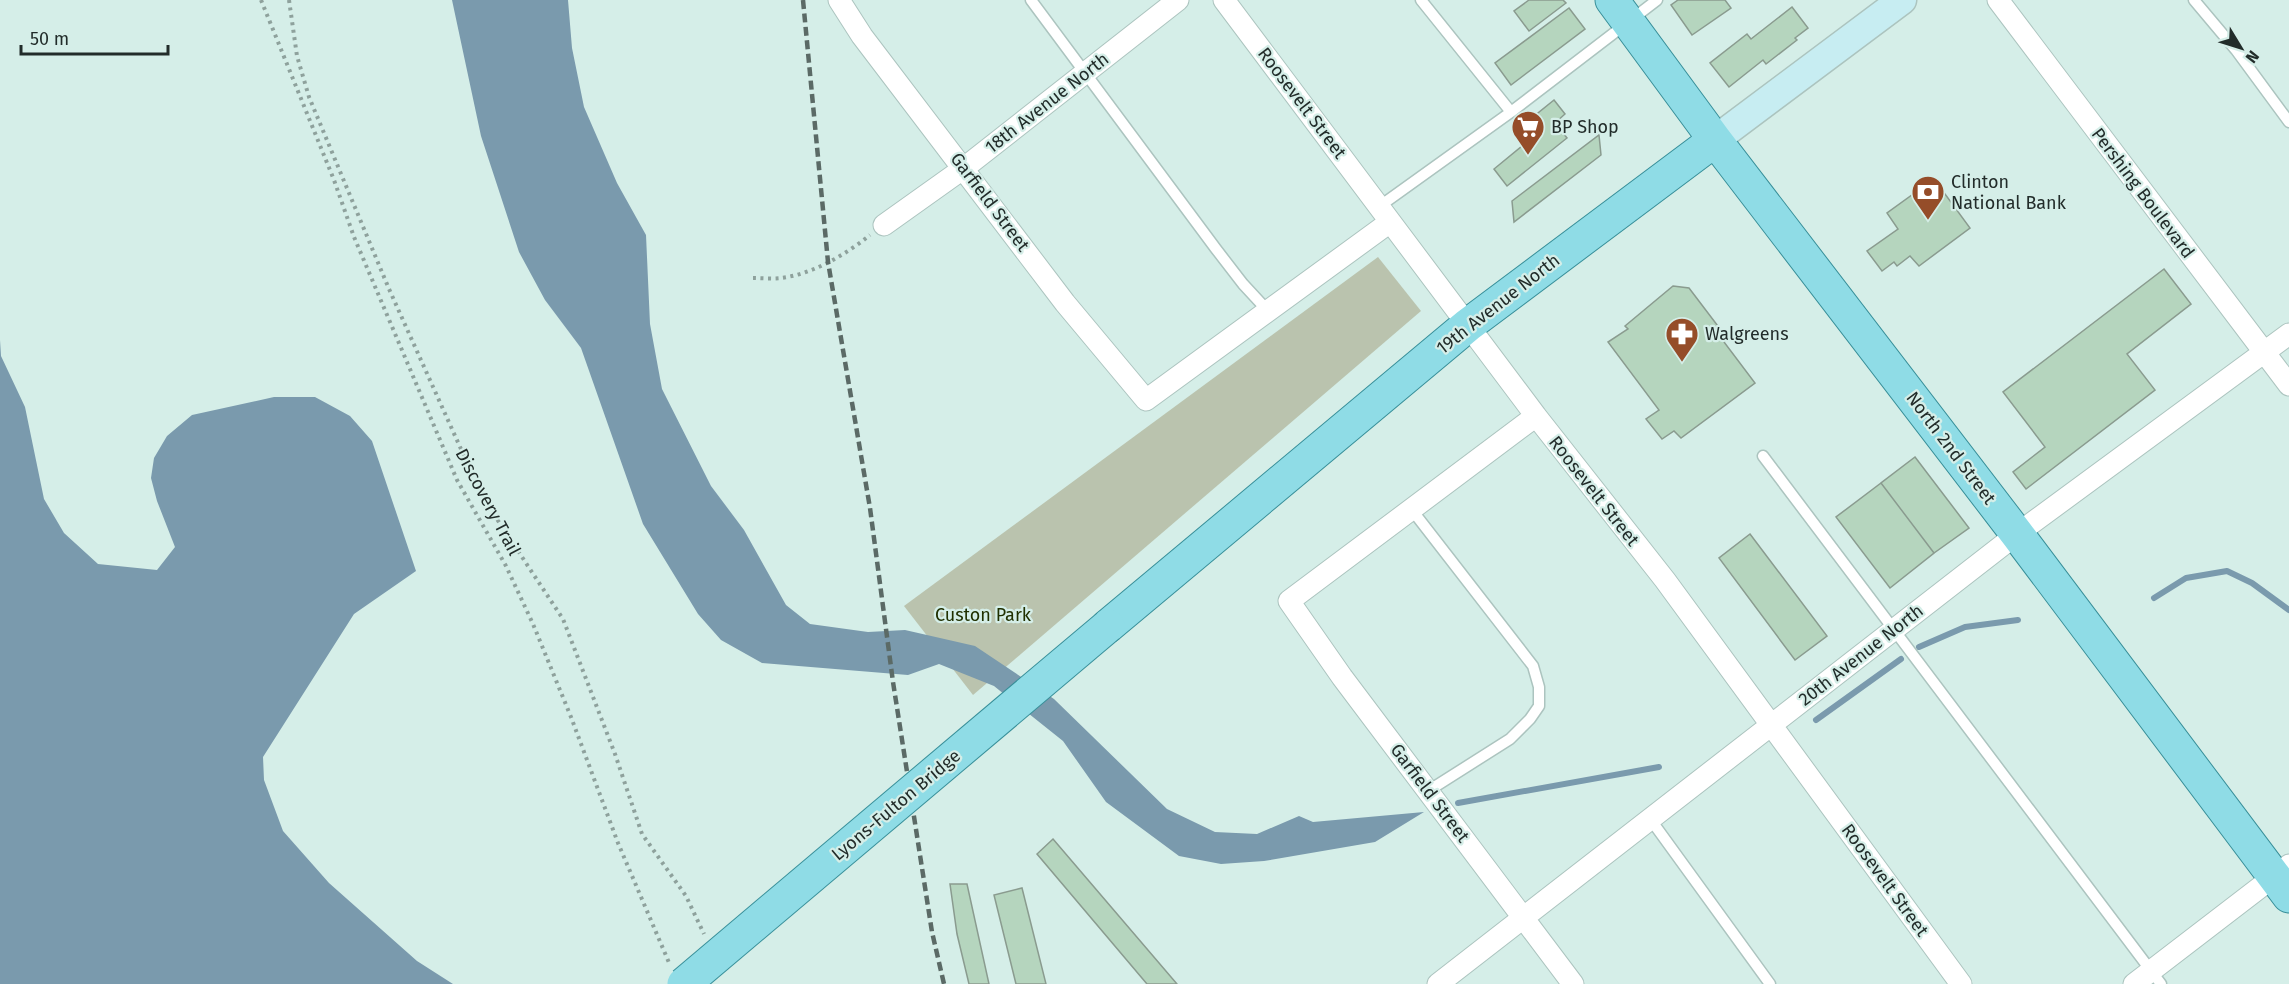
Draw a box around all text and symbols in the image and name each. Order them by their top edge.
scale bar [21,18,168,56]
north arrow [2211,18,2271,78]
text: 50 m [30,28,69,50]
street label: Roosevelt Street [1253,43,1351,163]
text: N [2242,47,2263,67]
street label: 18th Avenue North [981,48,1113,158]
supermarket icon: BP Shop [1510,109,1546,156]
place label: BP Shop [1551,116,1619,138]
street label: Pershing Boulevard [2087,123,2199,263]
street label: Garfield Street [946,148,1035,256]
place label: Clinton National Bank [1951,171,2067,214]
bank icon: Clinton National Bank [1910,174,1946,221]
street label: 19th Avenue North [1432,249,1564,359]
pharmacy icon: Walgreens [1664,316,1700,363]
place label: Walgreens [1705,323,1789,345]
street label: North 2nd Street [1901,387,2001,509]
street label: Roosevelt Street [1544,432,1644,551]
street label: Discovery Trail [451,445,525,559]
street label: 20th Avenue North [1794,600,1928,710]
park label: Custon Park [935,604,1032,626]
street label: Garfield Street [1386,739,1475,847]
street label: Lyons-Fulton Bridge [827,745,965,865]
street label: Roosevelt Street [1837,819,1934,941]

